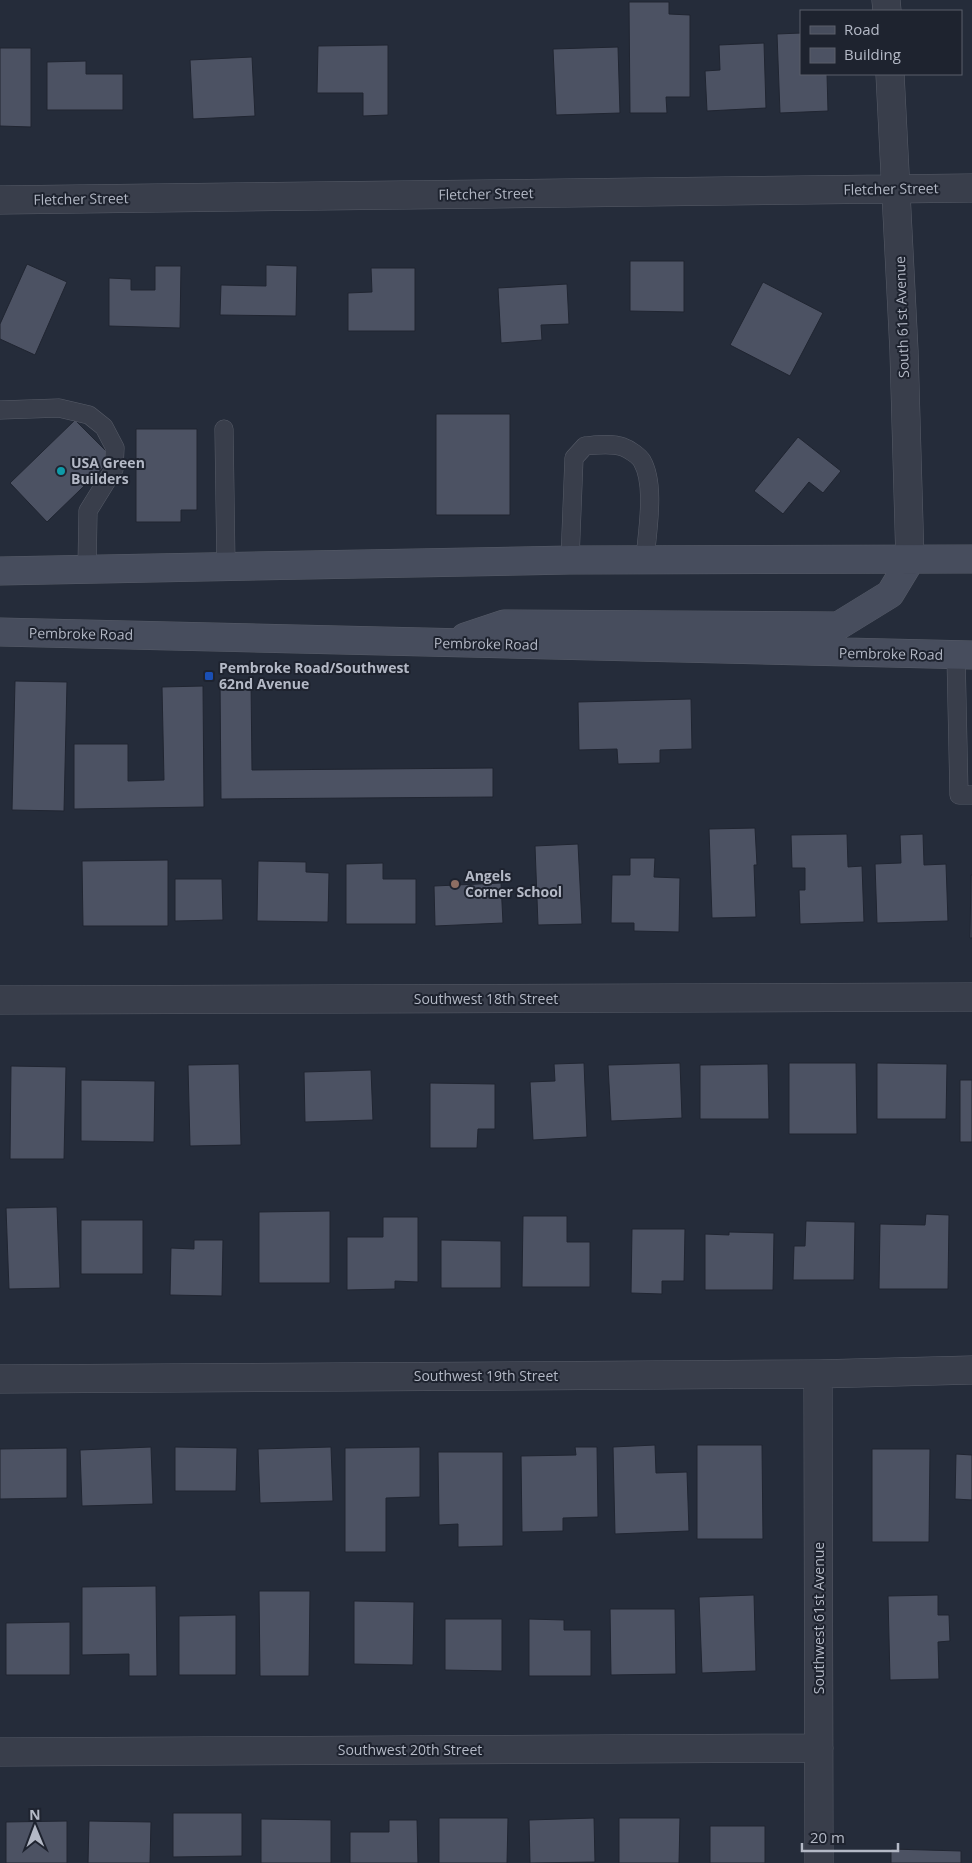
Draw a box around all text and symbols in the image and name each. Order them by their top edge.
legend [800,10,962,75]
text: Road [844,19,880,39]
text: Building [844,44,901,64]
street label: Fletcher Street [843,178,939,199]
street label: Fletcher Street [438,183,534,204]
street label: Fletcher Street [33,188,129,209]
street label: South 61st Avenue [890,256,913,378]
place label: USA Green Builders [71,453,145,488]
marker: USA Green Builders [55,465,67,477]
street label: Pembroke Road [29,623,133,644]
street label: Pembroke Road [434,633,538,654]
street label: Pembroke Road [839,643,943,664]
place label: Pembroke Road/Southwest 62nd Avenue [219,658,409,693]
marker: Pembroke Road/Southwest 62nd Avenue [203,670,215,682]
place label: Angels Corner School [465,866,562,901]
marker: Angels Corner School [449,878,461,890]
street label: Southwest 18th Street [414,989,558,1008]
street label: Southwest 19th Street [414,1366,558,1385]
street label: Southwest 61st Avenue [809,1542,828,1694]
street label: Southwest 20th Street [338,1740,482,1759]
north arrow [10,1803,60,1853]
text: N [29,1805,41,1824]
scale bar [802,1820,898,1852]
text: 20 m [810,1827,845,1847]

